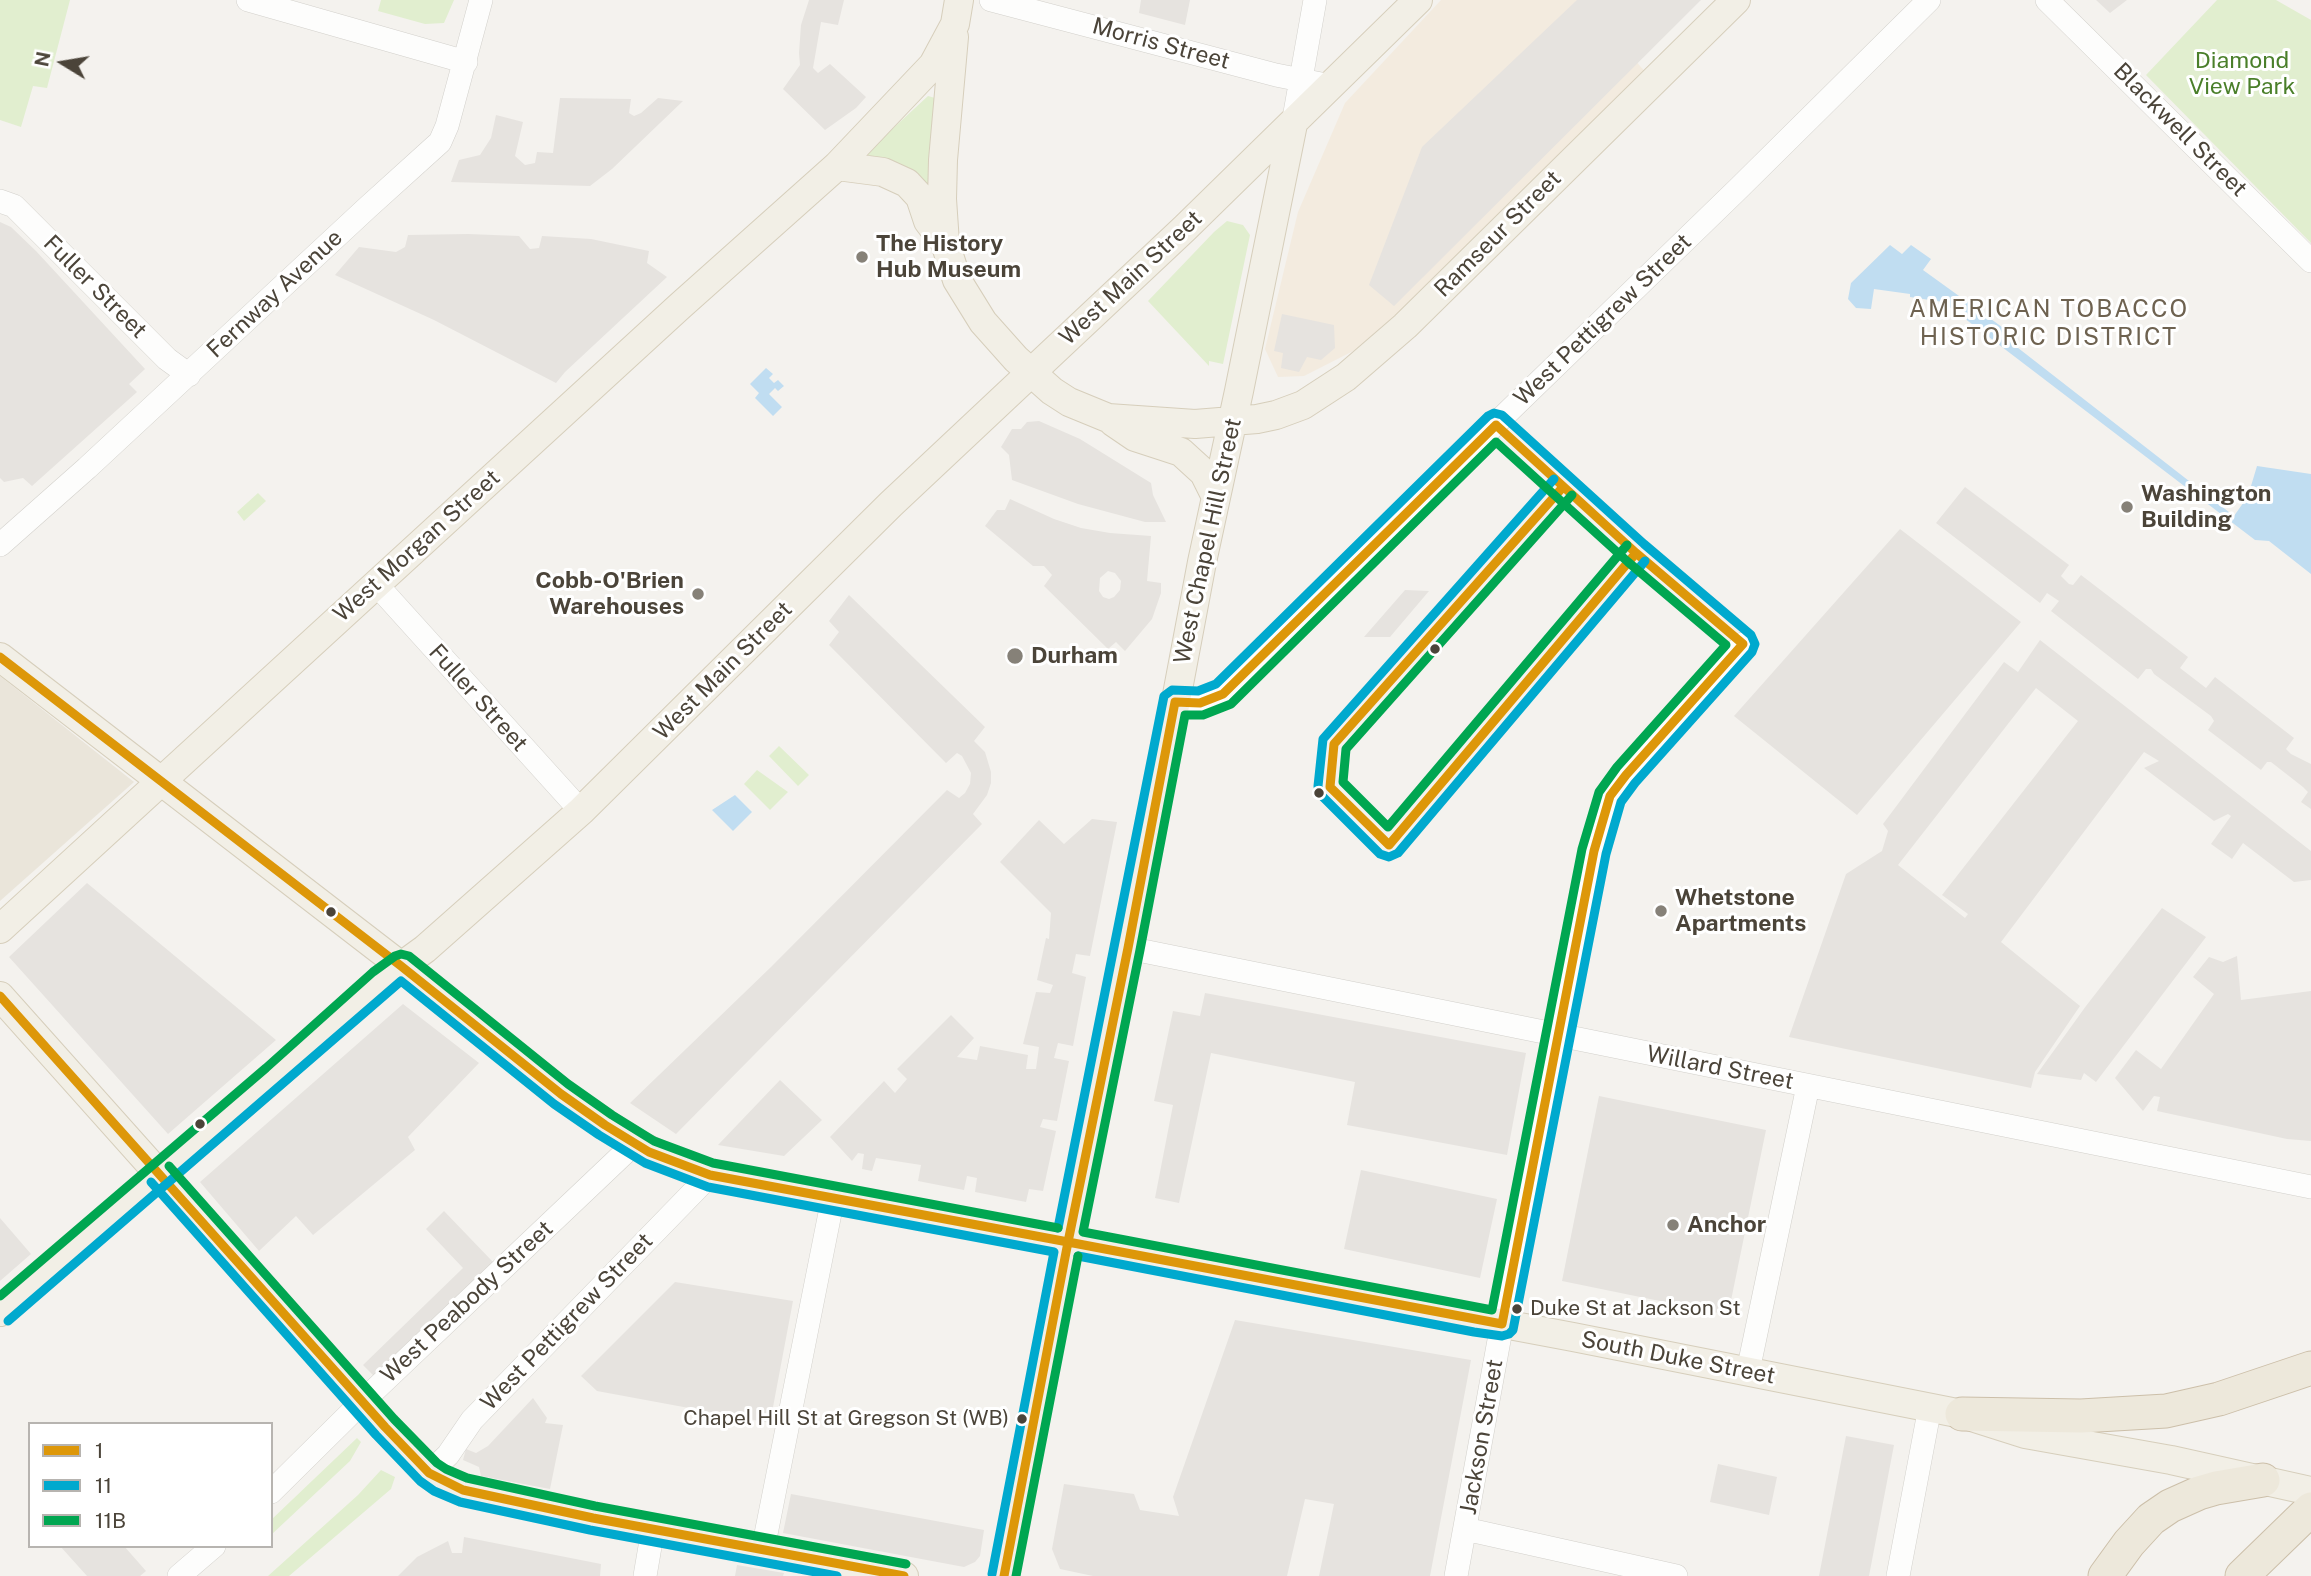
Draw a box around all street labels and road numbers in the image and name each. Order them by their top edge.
street label: Morris Street [1089,12,1233,76]
street label: Blackwell Street [2107,57,2253,203]
street label: Ramseur Street [1429,165,1567,303]
street label: West Main Street [1054,205,1208,351]
street label: Fernway Avenue [202,224,348,364]
street label: West Pettigrew Street [1509,228,1697,412]
street label: Fuller Street [38,230,152,344]
street label: West Chapel Hill Street [1168,416,1248,666]
street label: West Morgan Street [328,464,506,628]
street label: West Main Street [648,596,798,746]
street label: Fuller Street [423,639,533,757]
street label: Willard Street [1644,1040,1796,1096]
street label: West Peabody Street [375,1215,559,1389]
street label: West Pettigrew Street [475,1228,659,1416]
street label: South Duke Street [1579,1326,1777,1390]
street label: Jackson Street [1455,1357,1509,1517]

